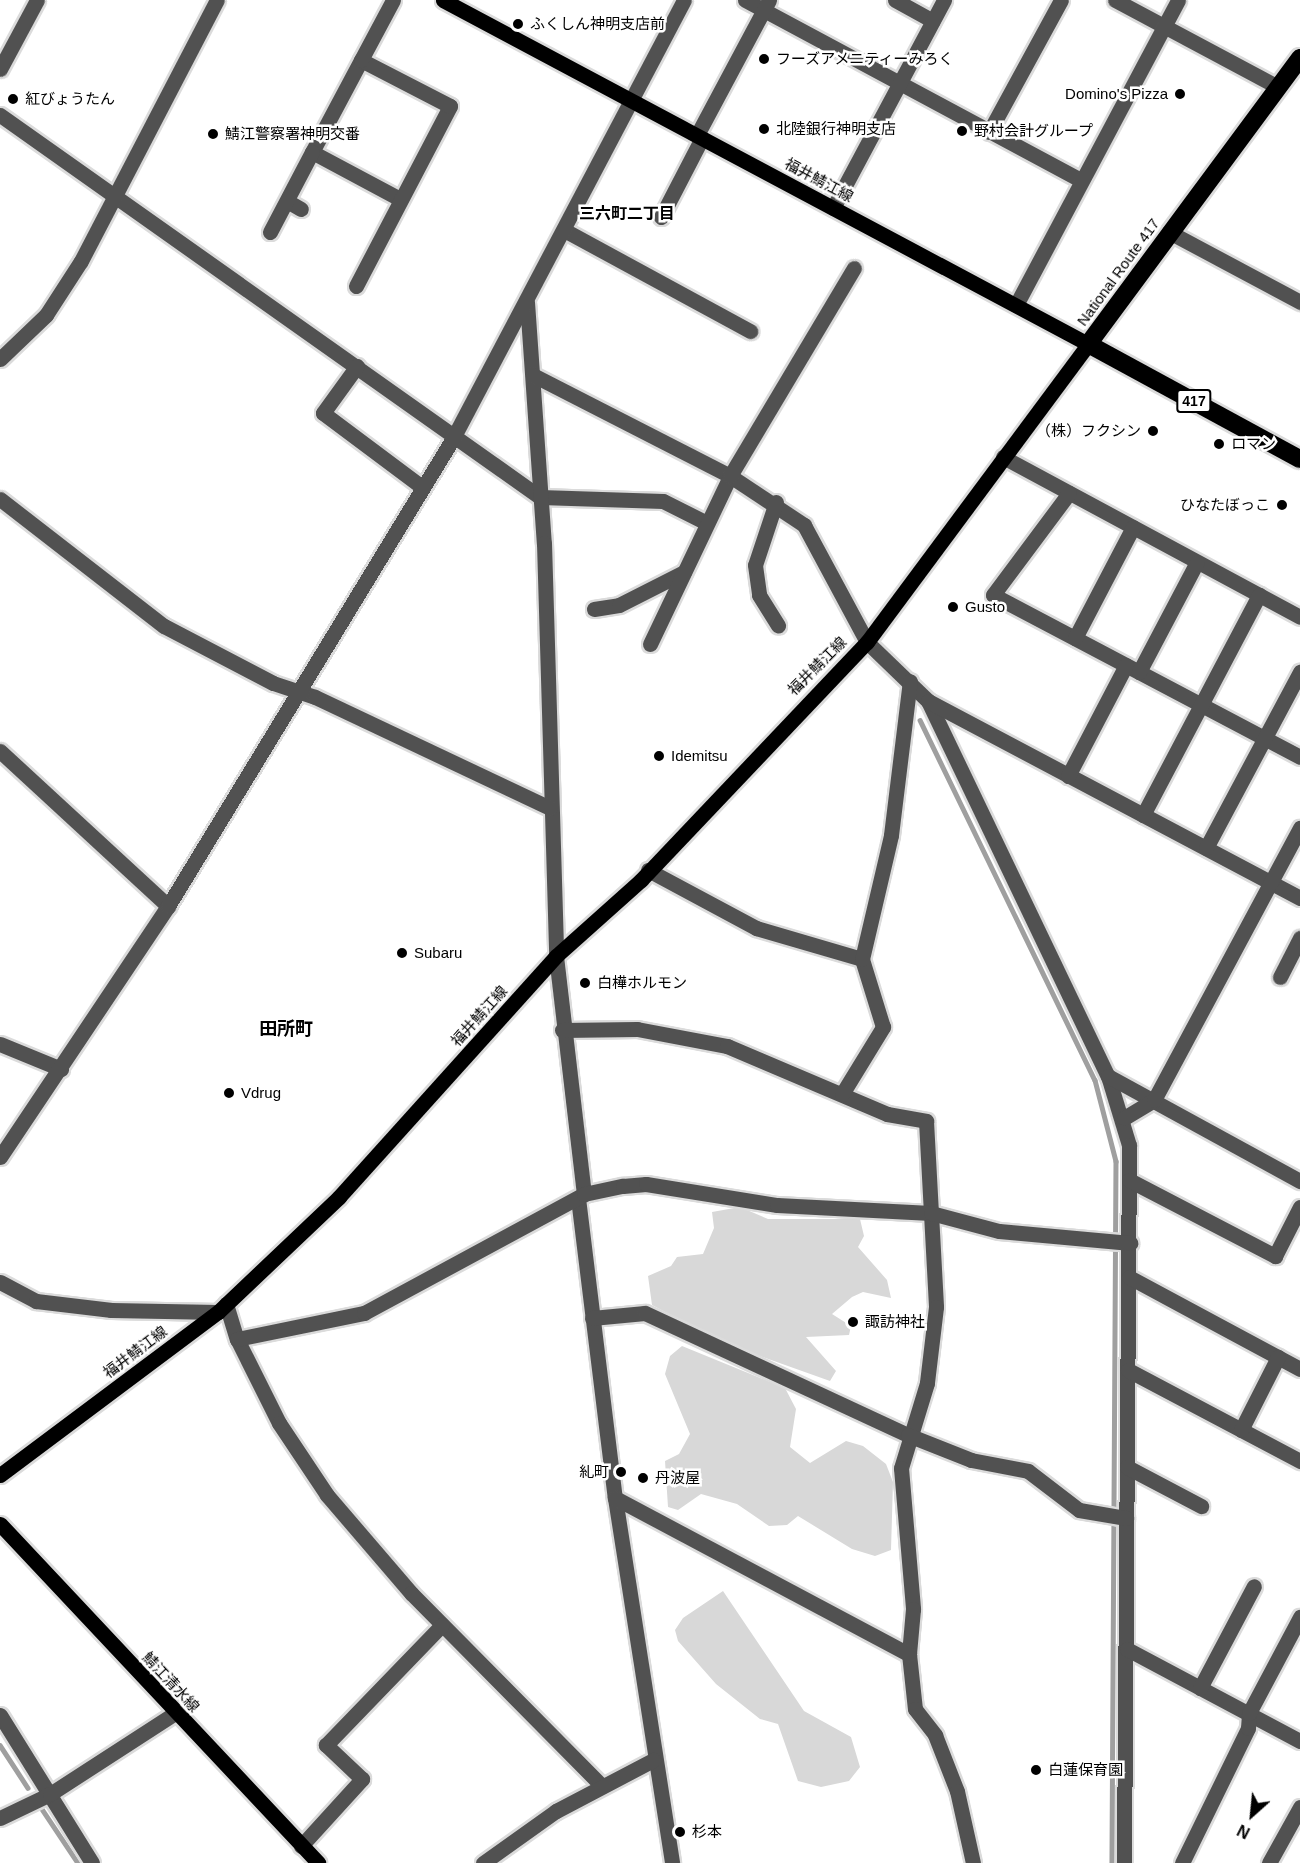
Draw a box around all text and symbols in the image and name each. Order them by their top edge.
place label: ふくしん神明支店前 [530,15,665,33]
marker: ふくしん神明支店前 [511,17,525,31]
place label: フーズアメニティーみろく [776,50,956,68]
marker: フーズアメニティーみろく [757,52,771,66]
place label: Domino's Pizza [1065,85,1168,103]
marker: Domino's Pizza [1173,87,1187,101]
place label: 紅びょうたん [25,90,115,108]
marker: 紅びょうたん [6,92,20,106]
place label: 北陸銀行神明支店 [776,120,896,138]
marker: 北陸銀行神明支店 [757,122,771,136]
place label: 野村会計グループ [974,122,1094,140]
marker: 野村会計グループ [955,124,969,138]
place label: 鯖江警察署神明交番 [225,125,360,143]
marker: 鯖江警察署神明交番 [206,127,220,141]
street label: 福井鯖江線 [782,154,856,206]
district label: 三六町二丁目 [579,204,675,224]
street label: National Route 417 [1073,215,1163,329]
road number: 417 [1176,390,1212,412]
place label: （株）フクシン [1036,422,1141,440]
marker: （株）フクシン [1146,424,1160,438]
place label: ロマン [1231,435,1276,453]
marker: ロマン [1212,437,1226,451]
place label: ひなたぼっこ [1180,496,1270,514]
marker: ひなたぼっこ [1275,498,1289,512]
place label: Gusto [965,598,1005,616]
marker: Gusto [946,600,960,614]
street label: 福井鯖江線 [784,633,850,699]
place label: Idemitsu [671,747,728,765]
marker: Idemitsu [652,749,666,763]
place label: Subaru [414,944,462,962]
marker: Subaru [395,946,409,960]
place label: 白樺ホルモン [597,974,687,992]
marker: 白樺ホルモン [578,976,592,990]
street label: 福井鯖江線 [447,982,511,1050]
district label: 田所町 [259,1018,313,1040]
place label: Vdrug [241,1084,281,1102]
marker: Vdrug [222,1086,236,1100]
place label: 諏訪神社 [865,1313,925,1331]
marker: 諏訪神社 [846,1315,860,1329]
street label: 福井鯖江線 [100,1322,170,1382]
place label: 糺町 [579,1463,609,1481]
marker: 糺町 [614,1465,628,1479]
place label: 丹波屋 [655,1469,700,1487]
marker: 丹波屋 [636,1471,650,1485]
street label: 鯖江清水線 [139,1648,203,1716]
place label: 白蓮保育園 [1048,1761,1123,1779]
marker: 白蓮保育園 [1029,1763,1043,1777]
north arrow [1222,1785,1282,1845]
text: N [1235,1821,1253,1842]
place label: 杉本 [692,1823,722,1841]
marker: 杉本 [673,1825,687,1839]

